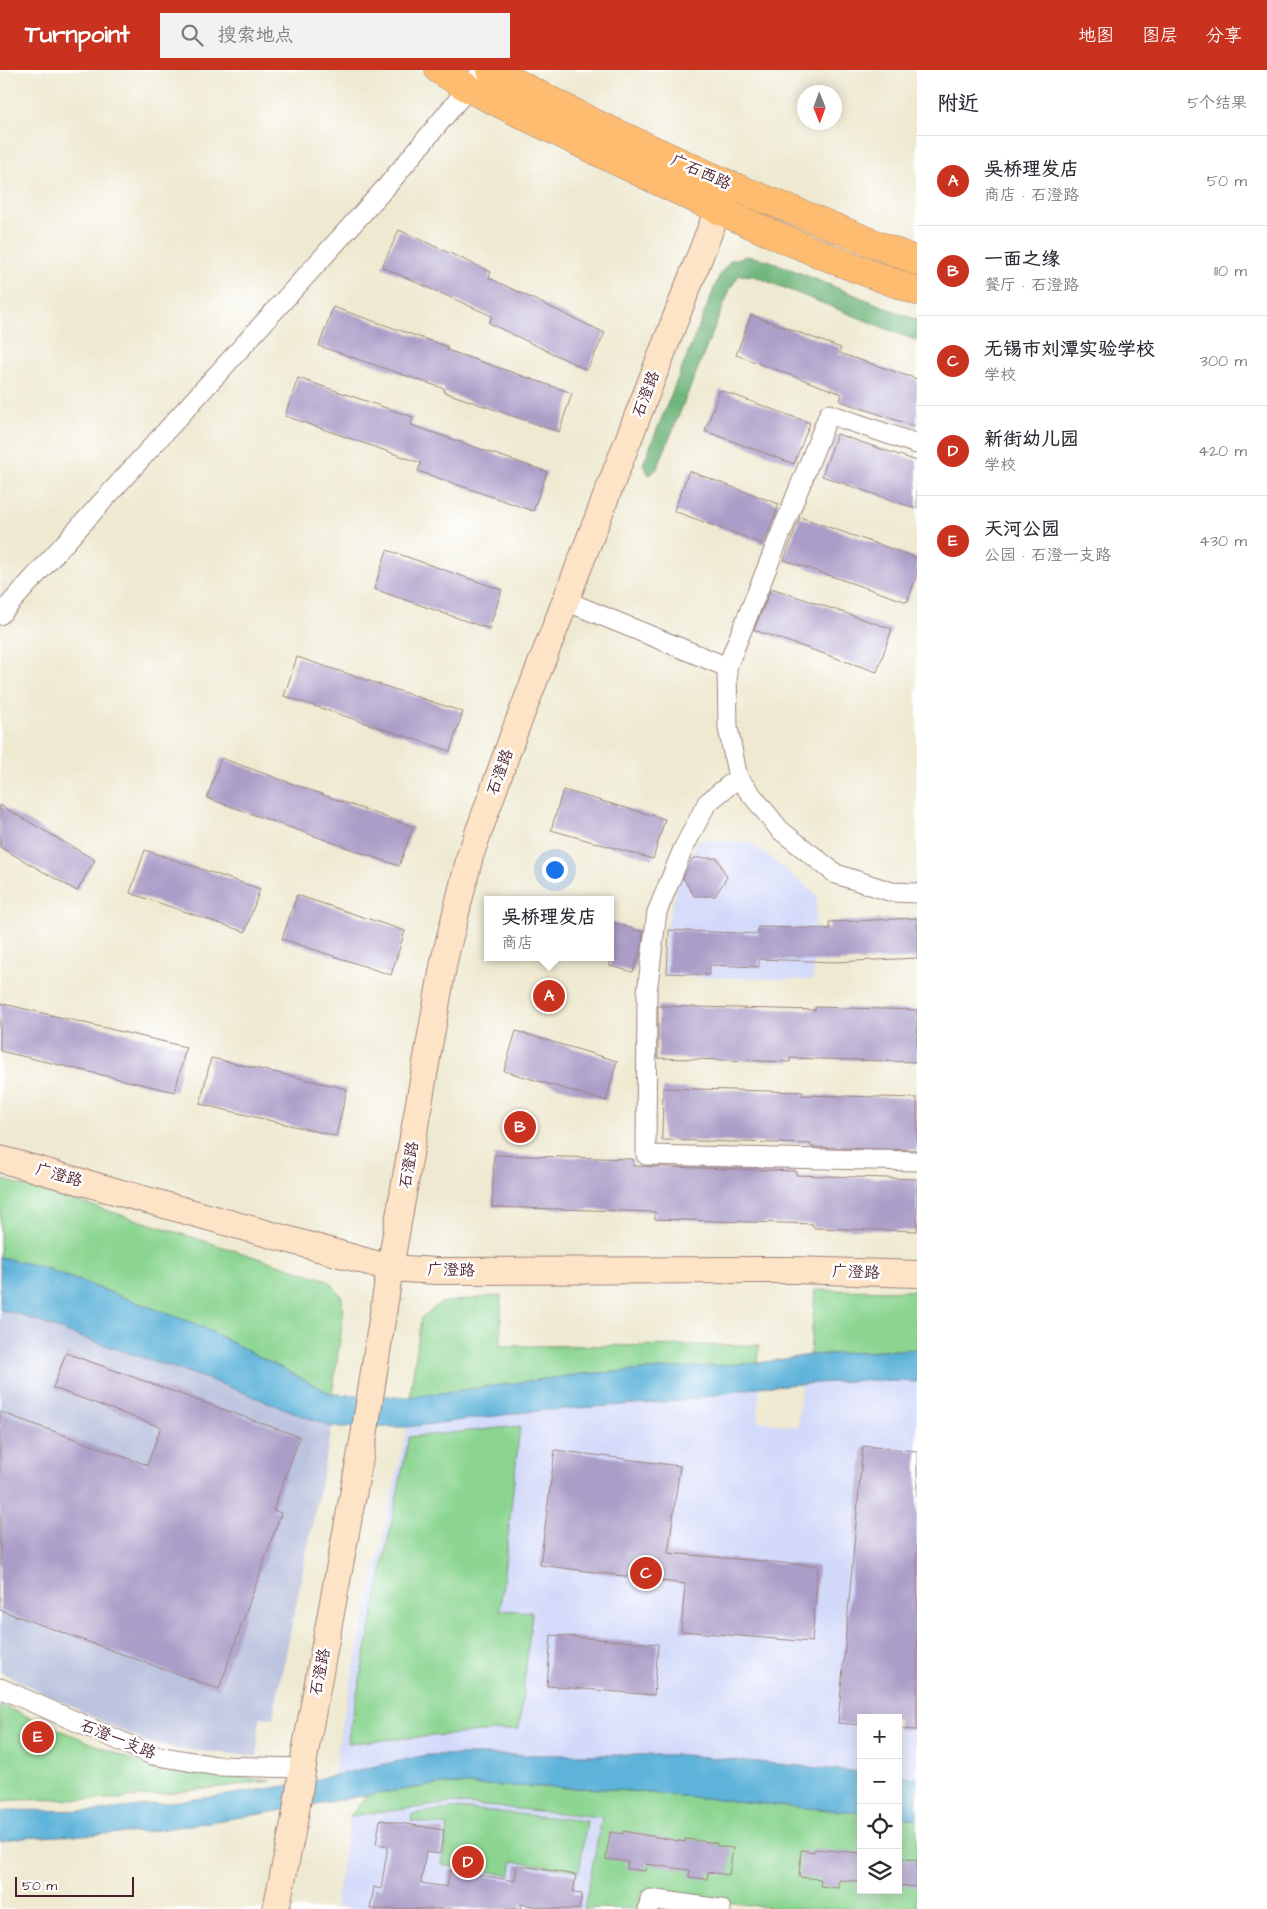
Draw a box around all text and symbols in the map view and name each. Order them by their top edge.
search box [160,13,510,58]
text: Turnpoint [25,18,130,52]
icon: search [178,21,206,49]
text: 搜索地点 [218,22,294,49]
text: 地图 [1078,23,1114,48]
text: 图层 [1142,23,1178,48]
text: 分享 [1206,23,1242,48]
north arrow [797,85,842,130]
text: 附近 [937,89,979,118]
text: 5个结果 [1188,92,1247,114]
street label: 广石西路 [667,149,735,195]
text: 吴桥理发店 [984,156,1079,183]
text: A [948,170,958,192]
text: 50 m [1207,170,1247,192]
text: 商店 · 石澄路 [984,184,1079,206]
text: 一面之缘 [984,246,1060,273]
text: B [947,260,959,282]
text: 110 m [1214,260,1247,282]
text: 餐厅 · 石澄路 [984,274,1079,296]
text: 无锡市刘潭实验学校 [984,336,1155,363]
text: C [947,350,959,372]
text: 300 m [1200,350,1247,372]
text: 学校 [984,364,1016,386]
street label: 石澄路 [627,368,665,420]
text: 新街幼儿园 [984,426,1079,453]
text: D [948,440,958,462]
text: 420 m [1198,440,1247,462]
text: 学校 [984,454,1016,476]
text: 天河公园 [984,516,1060,543]
text: E [948,530,958,552]
text: 430 m [1199,530,1247,552]
text: 公园 · 石澄一支路 [984,544,1111,566]
street label: 石澄路 [481,746,519,798]
your location [542,857,568,883]
popup [484,896,614,961]
text: 吴桥理发店 [501,904,597,931]
text: 商店 [501,932,534,954]
pin: A [533,977,565,1015]
pin: B [504,1108,536,1146]
street label: 石澄路 [394,1139,424,1191]
street label: 广澄路 [33,1158,85,1192]
street label: 广澄路 [427,1259,475,1281]
street label: 广澄路 [832,1260,880,1284]
pin: C [630,1554,662,1592]
street label: 石澄路 [305,1646,335,1698]
street label: 石澄一支路 [77,1714,159,1764]
map controls [857,1714,902,1894]
button: + [857,1714,902,1759]
pin: E [22,1718,54,1756]
button: − [857,1759,902,1804]
button: locate [857,1804,902,1849]
pin: D [452,1843,484,1881]
button: layers [857,1849,902,1894]
scale bar [15,1874,134,1897]
text: 50 m [22,1876,57,1896]

